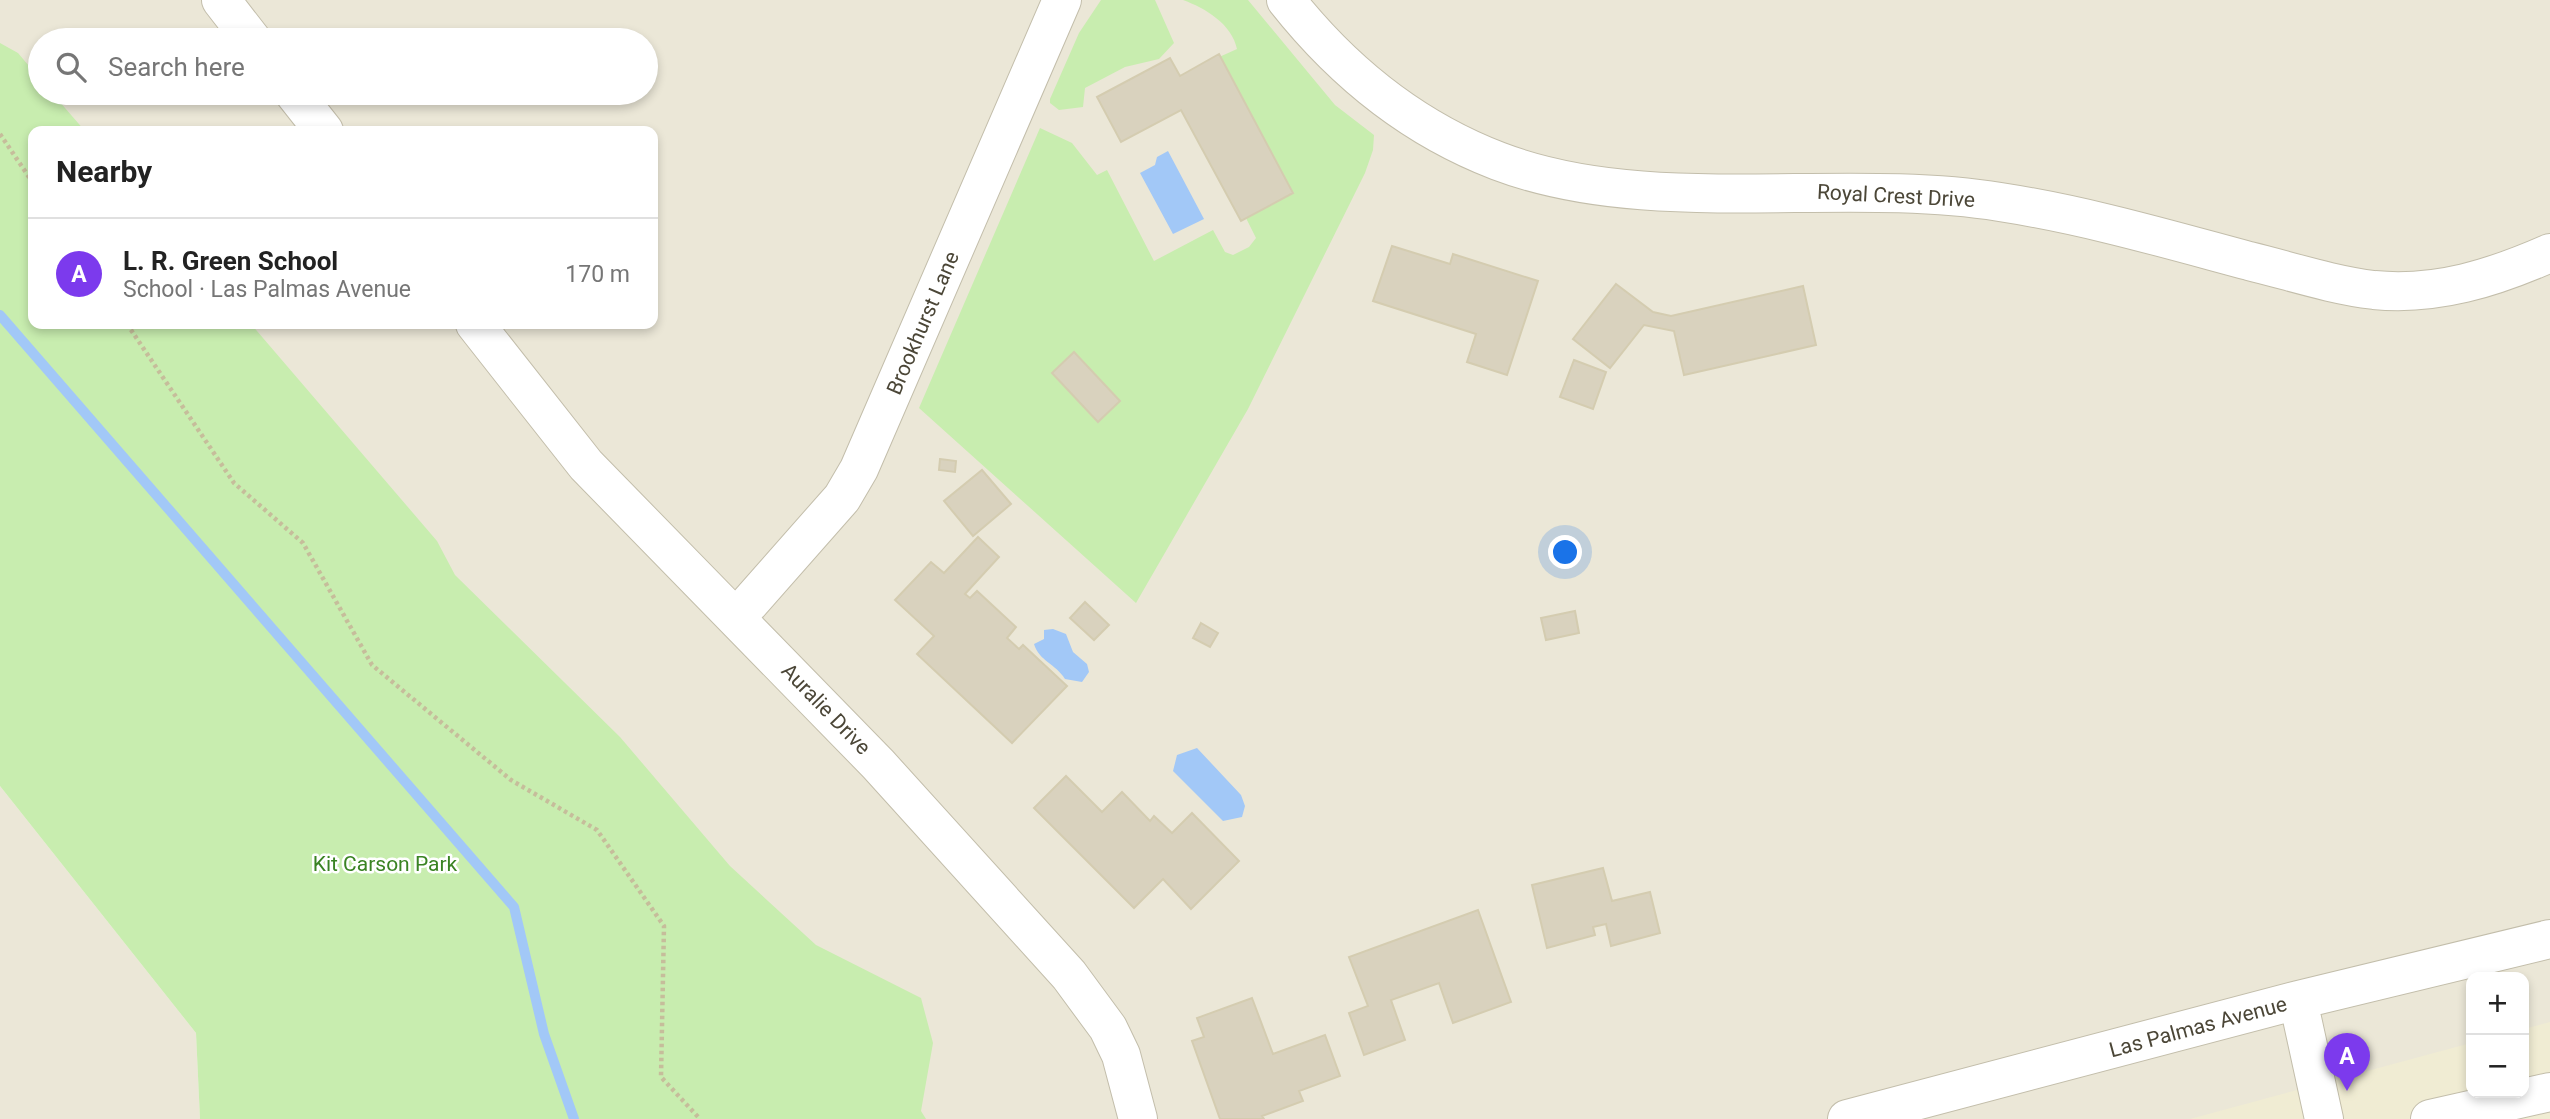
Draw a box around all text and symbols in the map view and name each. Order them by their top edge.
search box [28,28,658,105]
icon: search [52,48,90,86]
text: Search here [108,52,245,82]
text: Nearby [56,154,152,189]
street label: Royal Crest Drive [1816,180,1976,212]
text: L. R. Green School [123,246,338,276]
street label: Brookhurst Lane [882,248,964,398]
text: A [71,261,87,288]
text: 170 m [565,261,630,288]
text: School · Las Palmas Avenue [123,276,411,303]
your location [1548,535,1582,569]
street label: Auralie Drive [777,659,875,759]
park label: Kit Carson Park [313,852,458,876]
map controls [2466,972,2529,1098]
button: + [2466,972,2529,1035]
street label: Las Palmas Avenue [2107,992,2289,1062]
pin: A [2324,1033,2370,1091]
button: − [2466,1035,2529,1098]

